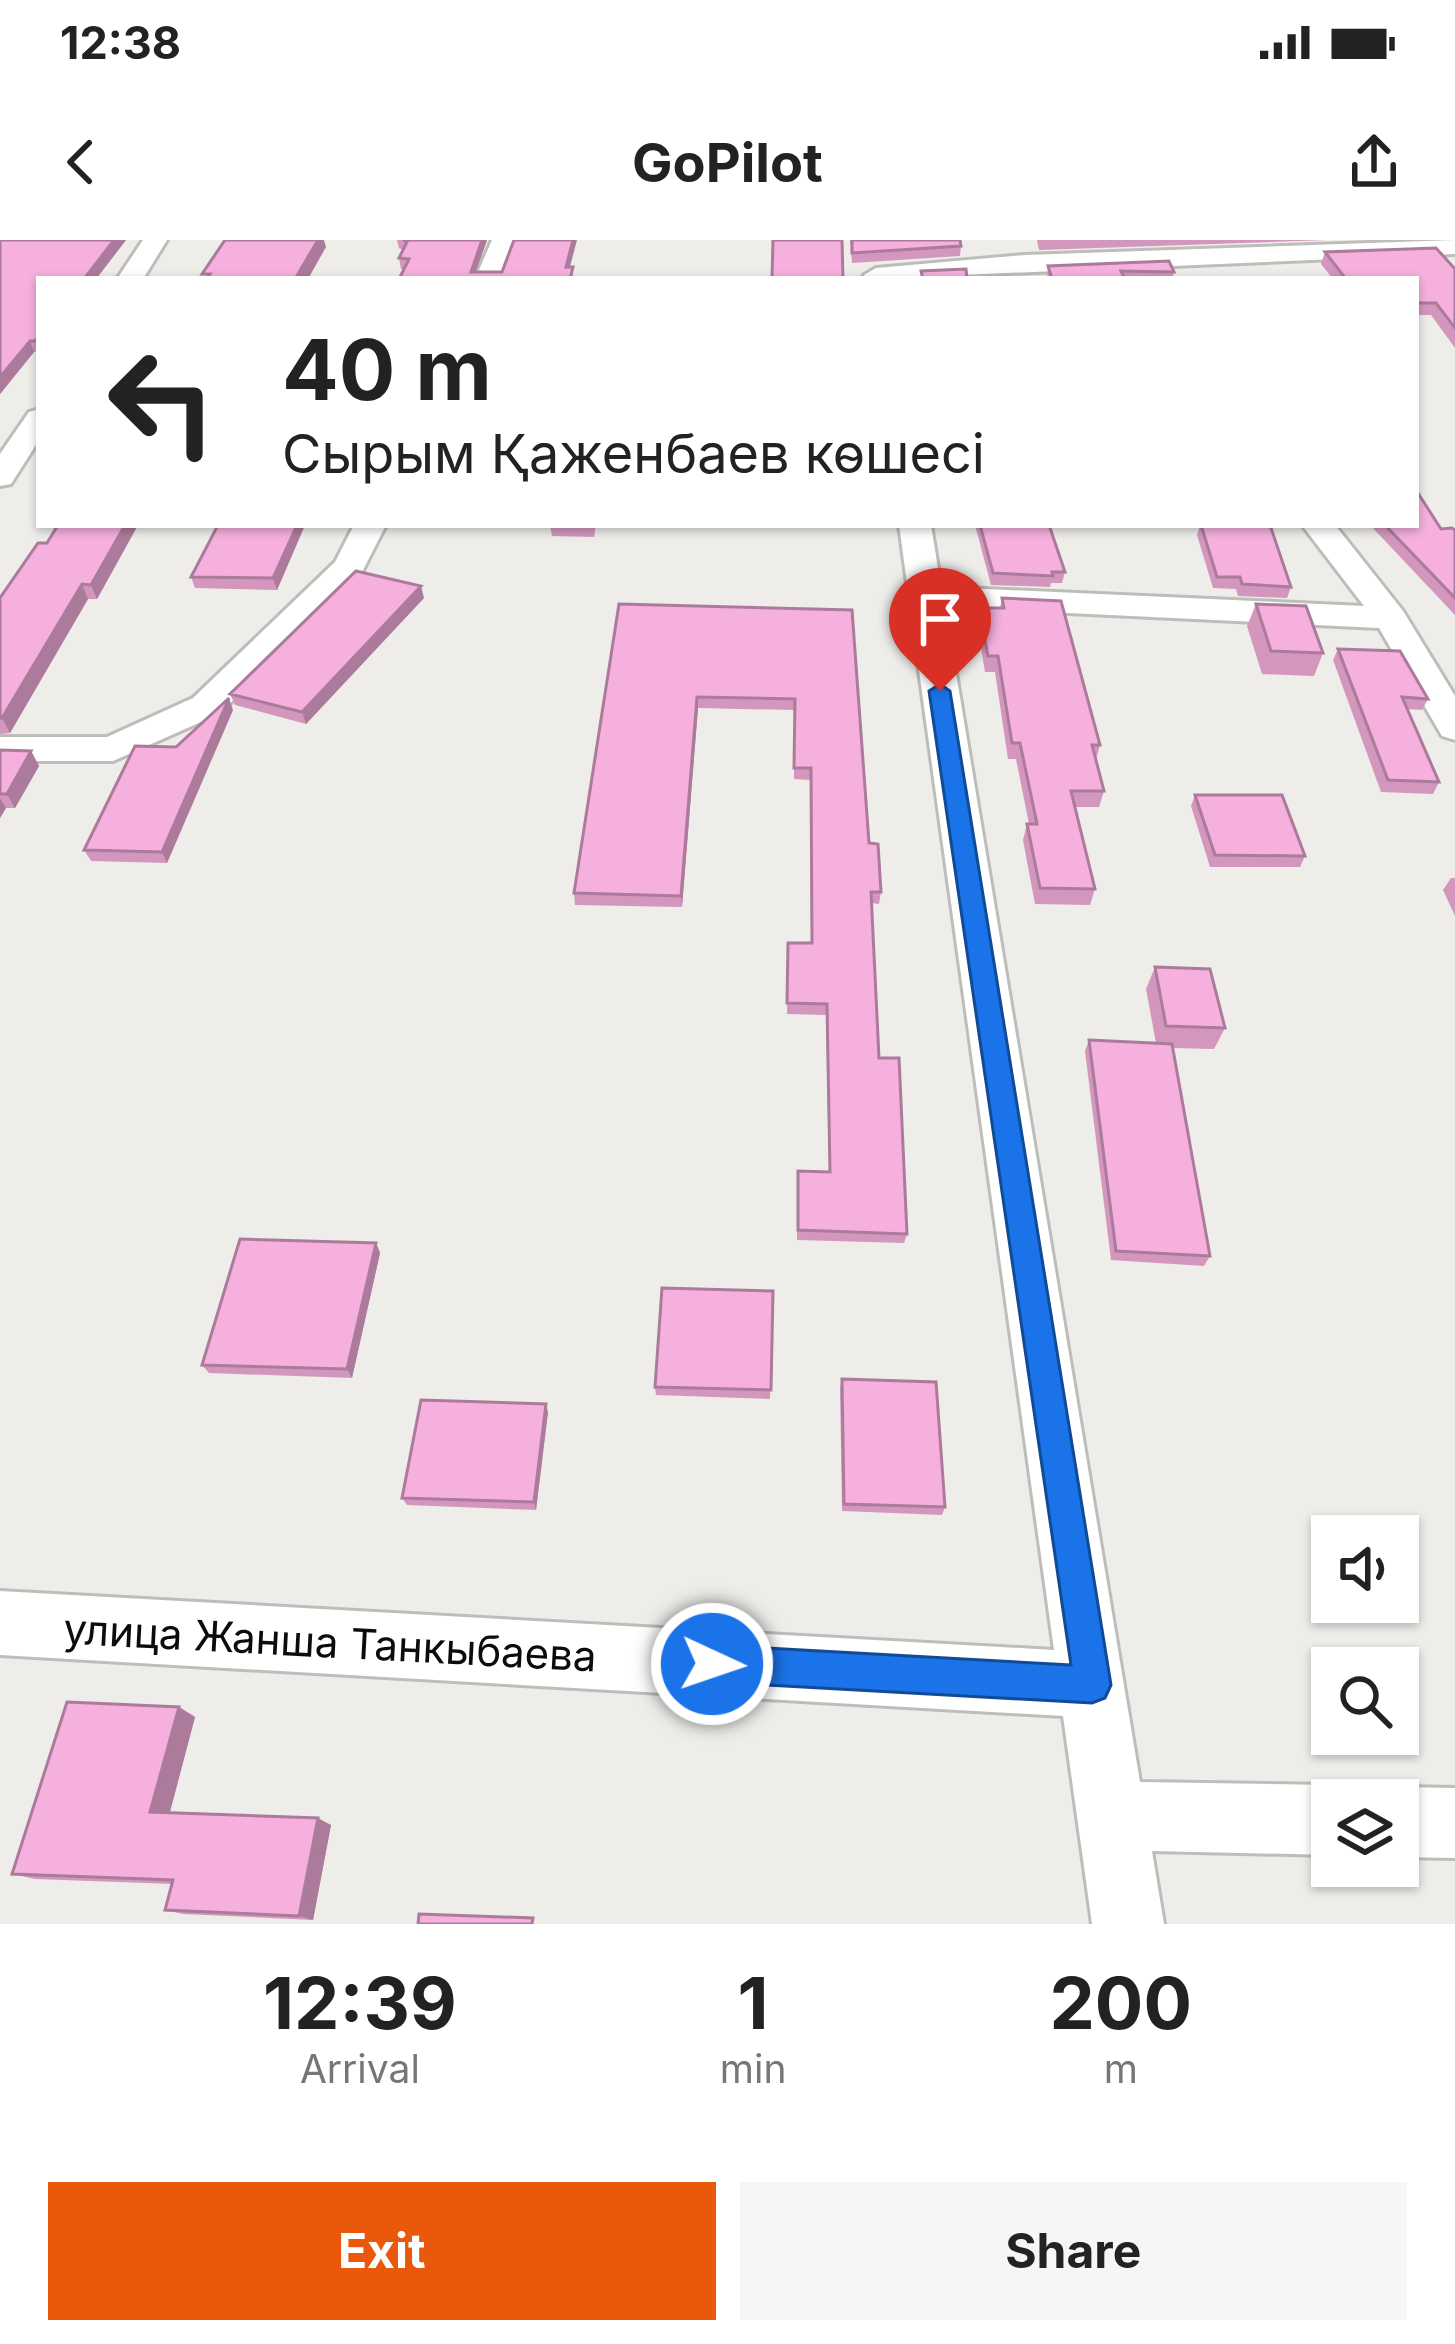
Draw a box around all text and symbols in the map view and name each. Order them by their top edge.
text: 12:38 [60,15,181,70]
icon: back [48,129,114,195]
icon: share [1341,129,1407,195]
text: GoPilot [632,130,823,195]
text: 40 m [282,319,492,420]
icon: left [84,324,240,480]
text: Сырым Қаженбаев көшесі [282,421,985,486]
pin [889,568,991,691]
icon: arrive [907,586,973,652]
map controls [1311,1515,1419,1887]
button: sound [1311,1515,1419,1623]
position arrow [649,1601,775,1727]
street label: улица Жанша Танкыбаева [62,1603,598,1681]
button: search [1311,1647,1419,1755]
button: layers [1311,1779,1419,1887]
text: 12:39 [263,1959,457,2046]
text: 1 [738,1959,769,2046]
text: 200 [1049,1959,1192,2046]
text: Arrival [300,2045,420,2092]
text: min [720,2045,786,2092]
text: m [1104,2045,1138,2092]
button: Exit [48,2182,716,2320]
button: Share [740,2182,1407,2320]

